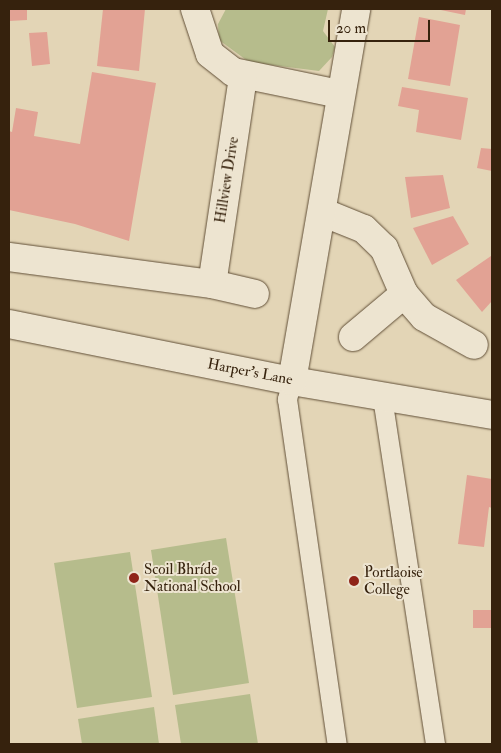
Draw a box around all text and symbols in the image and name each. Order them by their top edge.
scale bar [331,10,434,42]
text: 20 m [336,19,366,38]
street label: Hillview Drive [211,135,243,225]
street label: Harper's Lane [206,355,294,389]
place label: Scoil Bhríde National School [144,560,241,595]
place label: Portlaoise College [364,563,423,598]
marker: Scoil Bhríde National School [128,572,140,584]
marker: Portlaoise College [348,575,360,587]

